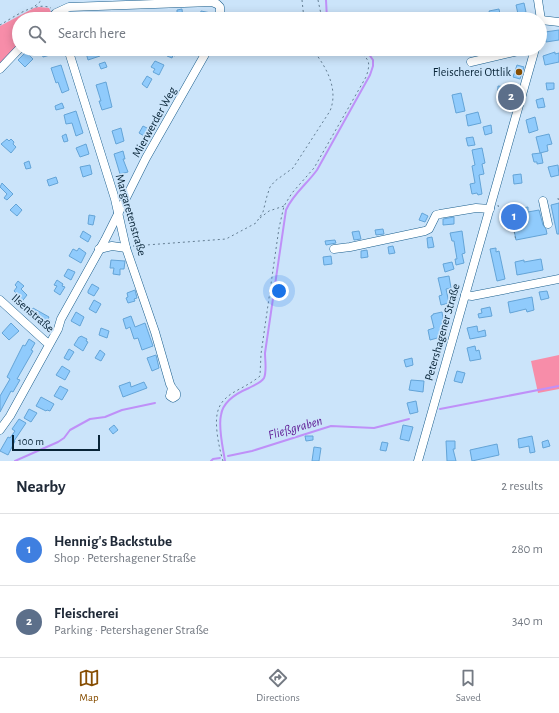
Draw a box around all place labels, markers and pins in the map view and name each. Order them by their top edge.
place label: Fleischerei Ottlik [433,66,512,78]
marker: Fleischerei Ottlik [514,67,524,77]
pin: 2 [498,82,524,112]
pin: 1 [501,202,527,232]

